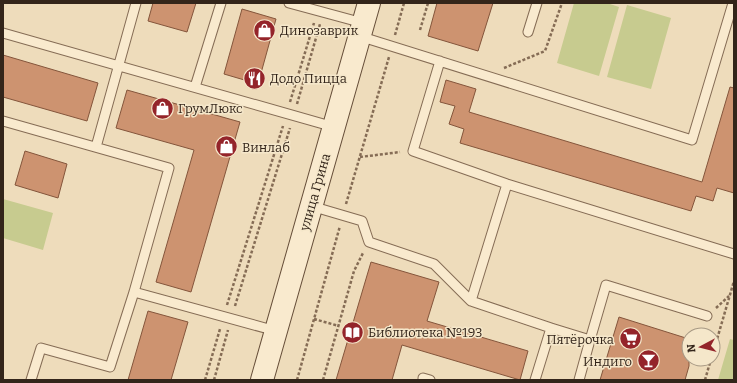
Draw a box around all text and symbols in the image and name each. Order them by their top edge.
shop icon: Динозаврик [252,17,278,43]
place label: Динозаврик [280,23,359,38]
restaurant icon: Додо Пицца [241,65,267,91]
place label: Додо Пицца [270,71,347,86]
shop icon: ГрумЛюкс [150,95,176,121]
place label: ГрумЛюкс [178,101,243,116]
shop icon: Винлаб [214,134,240,160]
place label: Винлаб [242,140,290,155]
street label: улица Грина [297,152,333,233]
library icon: Библиотека №193 [340,319,366,345]
place label: Библиотека №193 [368,325,482,340]
supermarket icon: Пятёрочка [617,326,643,352]
north arrow [681,327,721,367]
place label: Пятёрочка [546,332,614,347]
text: N [685,343,699,353]
bar icon: Индиго [635,348,661,374]
place label: Индиго [583,354,632,369]

